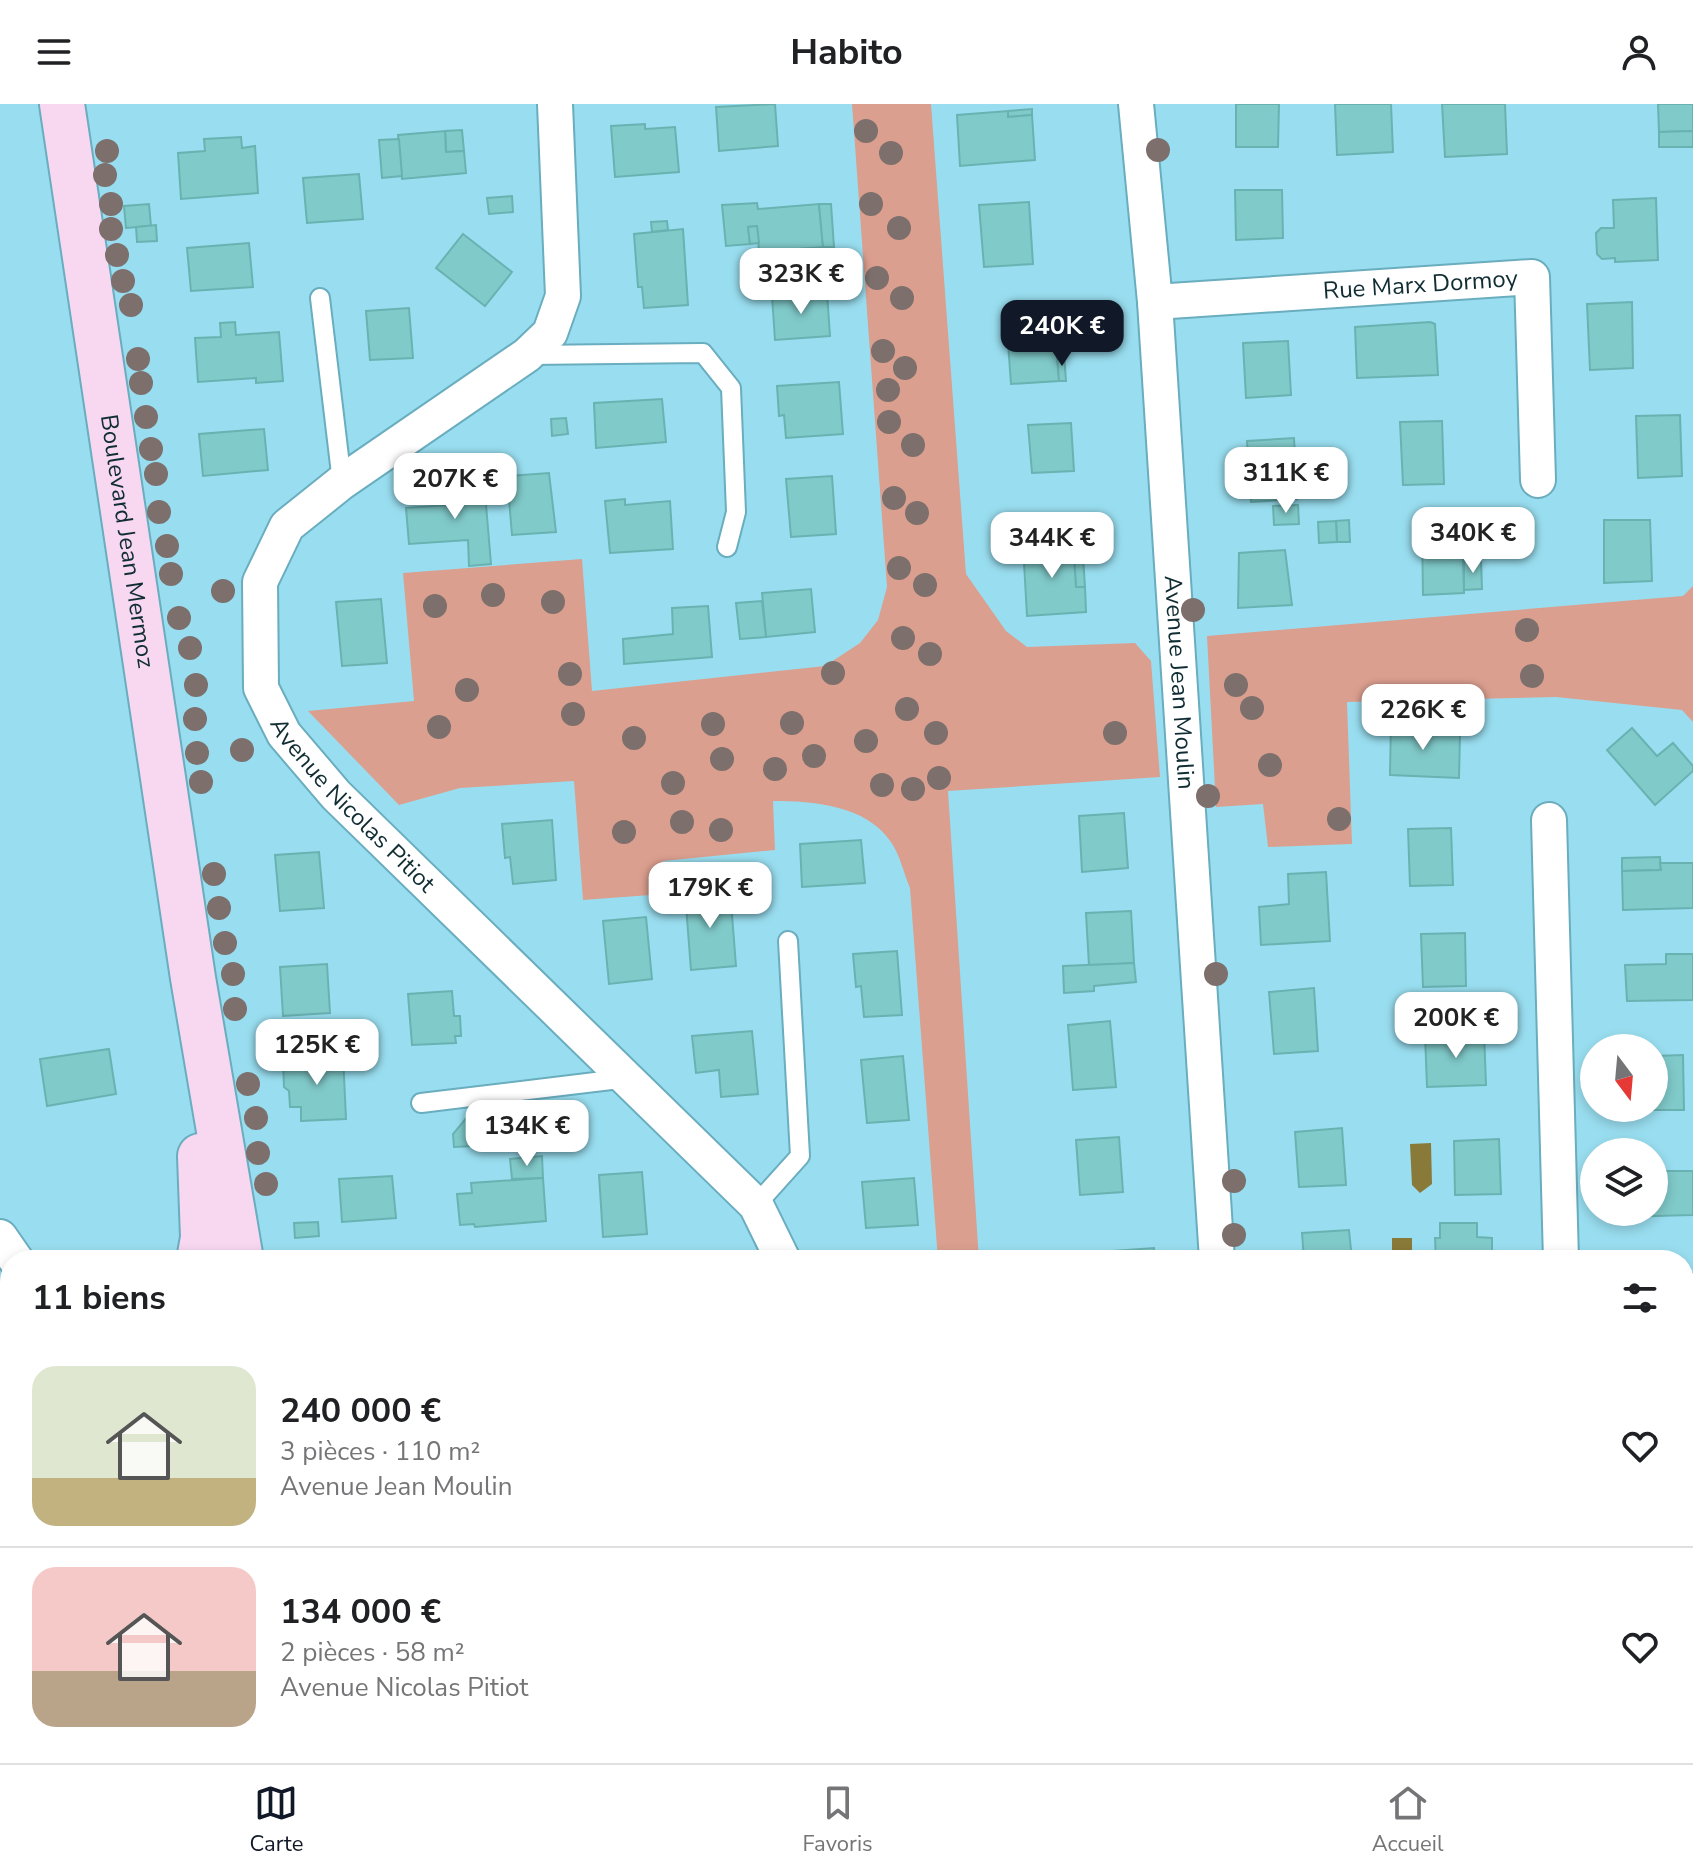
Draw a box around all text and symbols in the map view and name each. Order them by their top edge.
text: Habito [790,28,903,77]
icon: menu [32,30,76,74]
icon: person [1617,30,1661,74]
pin: 323K € [736,248,866,316]
text: 323K € [758,256,844,291]
street label: Rue Marx Dormoy [1322,262,1519,307]
pin: 240K € [997,300,1127,368]
text: 240K € [1019,308,1105,343]
street label: Boulevard Jean Mermoz [93,412,162,670]
pin: 311K € [1221,447,1351,515]
pin: 207K € [390,453,520,521]
text: 311K € [1243,455,1329,490]
text: 207K € [412,461,498,496]
pin: 340K € [1408,507,1538,575]
pin: 344K € [987,512,1117,580]
text: 340K € [1430,515,1516,550]
text: 344K € [1009,520,1095,555]
street label: Avenue Jean Moulin [1157,574,1203,790]
pin: 226K € [1358,684,1488,752]
text: 226K € [1380,692,1466,727]
street label: Avenue Nicolas Pitiot [262,712,443,900]
pin: 179K € [645,862,775,930]
text: 179K € [667,870,753,905]
pin: 200K € [1391,992,1521,1060]
text: 200K € [1413,1000,1499,1035]
pin: 125K € [252,1019,382,1087]
text: 125K € [274,1027,360,1062]
north arrow [1580,1034,1668,1122]
map controls [1580,1034,1668,1226]
pin: 134K € [462,1100,592,1168]
text: 134K € [484,1108,570,1143]
button: layers [1580,1138,1668,1226]
text: 11 biens [32,1275,166,1321]
icon: filters [1618,1276,1662,1320]
text: 240 000 € [280,1388,441,1434]
icon: home [96,1398,192,1494]
icon: heart [1618,1424,1662,1468]
text: 3 pièces · 110 m² [280,1434,480,1469]
text: Avenue Jean Moulin [280,1469,512,1504]
text: 134 000 € [280,1589,441,1635]
icon: home [96,1599,192,1695]
icon: heart [1618,1625,1662,1669]
text: 2 pièces · 58 m² [280,1635,465,1670]
text: Avenue Nicolas Pitiot [280,1670,528,1705]
tab: Carte [250,1781,303,1859]
tab: Favoris [802,1781,873,1859]
tab: Accueil [1372,1781,1443,1859]

